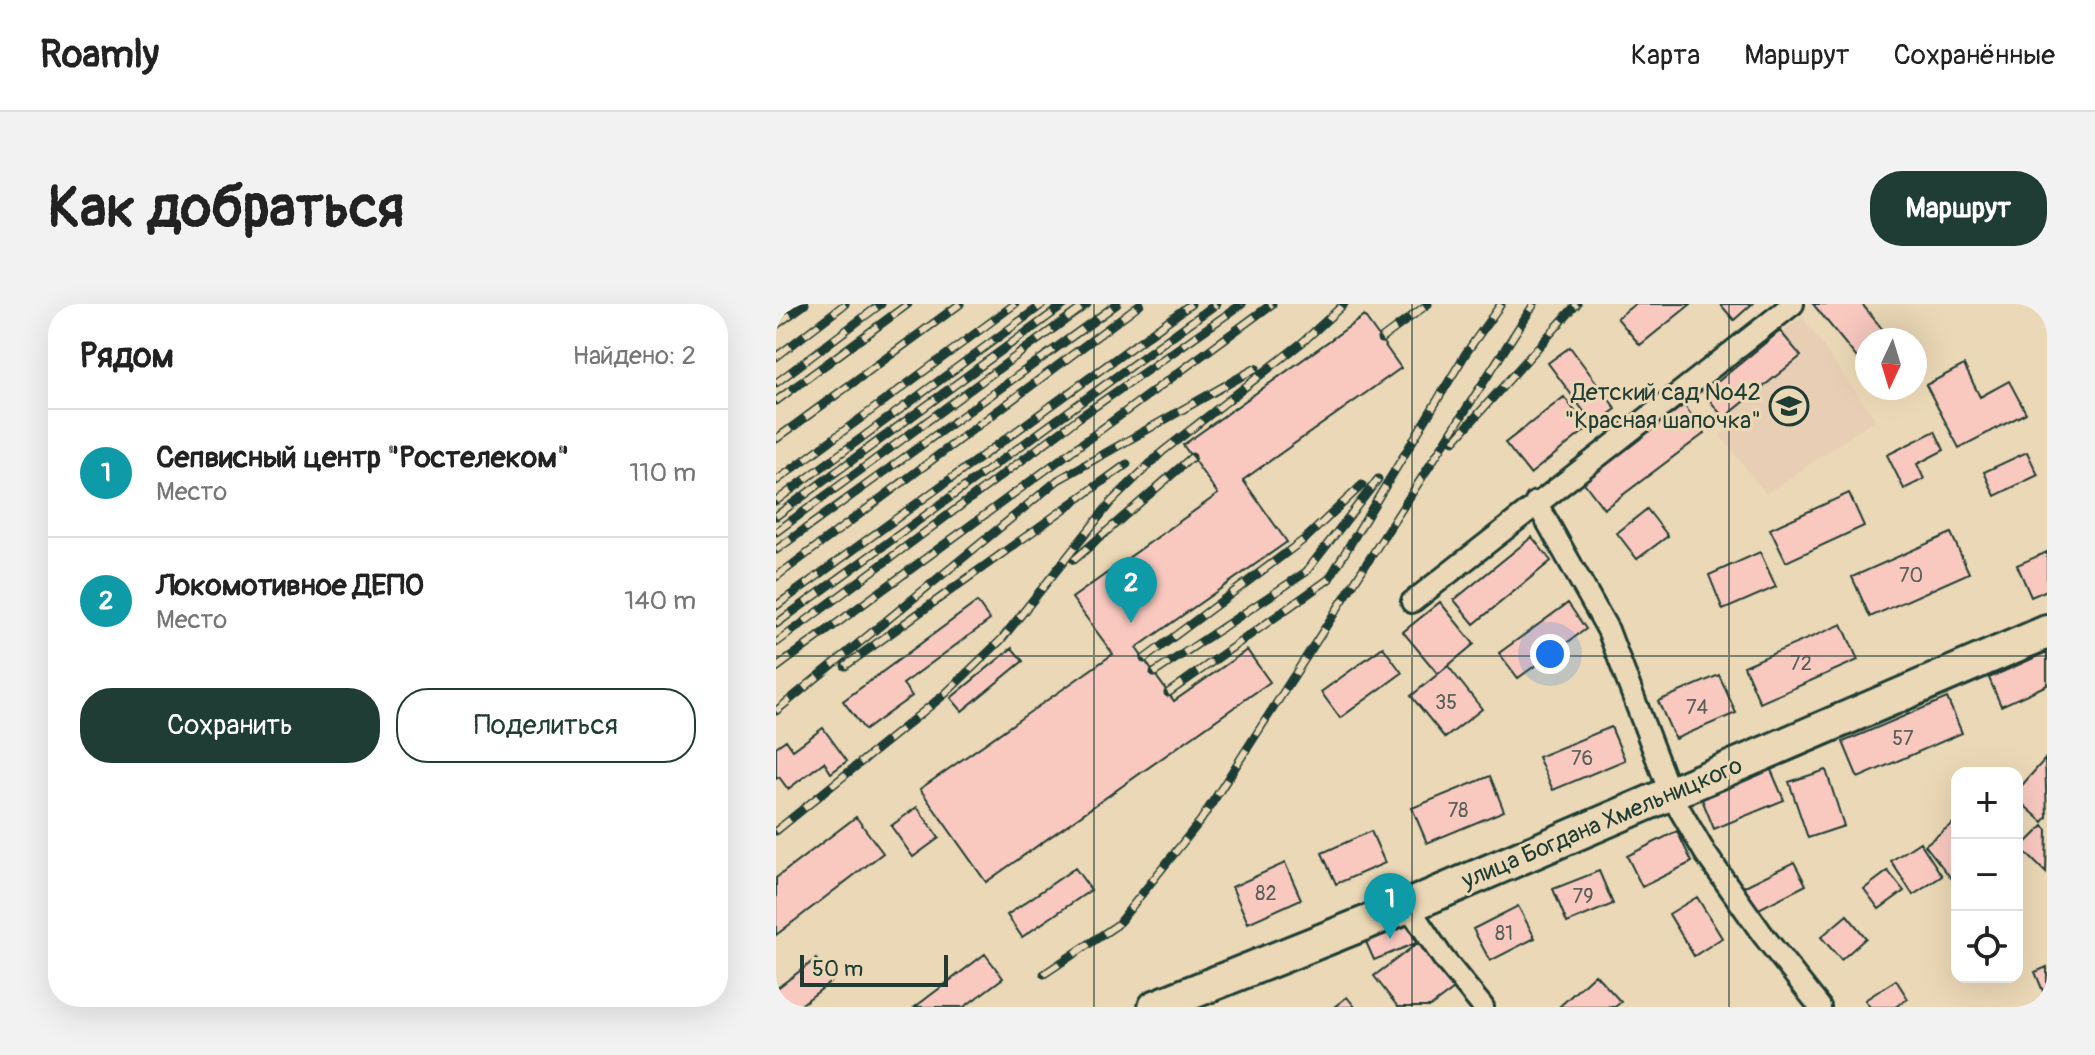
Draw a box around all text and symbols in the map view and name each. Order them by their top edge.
text: Roamly [40,31,159,79]
text: Карта [1631,38,1700,73]
text: Маршрут [1744,38,1850,73]
text: Сохранённые [1894,38,2055,73]
button: Маршрут [1870,171,2047,246]
text: Как добраться [48,174,404,243]
north arrow [1855,328,1927,400]
text: Рядом [80,335,174,378]
text: Найдено: 2 [572,340,696,372]
place label: Детский сад №42 "Красная шапочка" [1564,378,1761,435]
school or university icon: Детский сад №42 "Красная шапочка" [1768,385,1810,427]
text: Сепвисный центр "Ростелеком" [156,439,569,476]
text: 1 [101,457,111,489]
text: 110 m [629,457,696,489]
text: Место [156,476,227,508]
pin: 2 [1105,557,1157,623]
house number: 70 [1899,563,1923,588]
text: Локомотивное ДЕПО [156,567,424,604]
text: 2 [99,585,113,617]
text: 140 m [624,585,696,617]
text: Место [156,604,227,636]
your location [1530,634,1570,674]
house number: 72 [1790,651,1812,676]
button: Сохранить [80,688,380,763]
button: Поделиться [396,688,696,763]
house number: 35 [1435,690,1457,715]
house number: 74 [1686,695,1708,720]
house number: 57 [1892,726,1914,751]
house number: 76 [1571,746,1593,771]
street label: улица Богдана Хмельницкого [1457,751,1747,896]
map controls [1951,767,2023,983]
button: + [1951,767,2023,839]
house number: 78 [1448,798,1468,823]
button: − [1951,839,2023,911]
pin: 1 [1364,873,1416,939]
house number: 82 [1255,881,1277,906]
house number: 79 [1573,884,1593,909]
button: locate [1951,911,2023,983]
house number: 81 [1495,921,1513,946]
scale bar [800,951,948,987]
text: 50 m [812,955,863,983]

